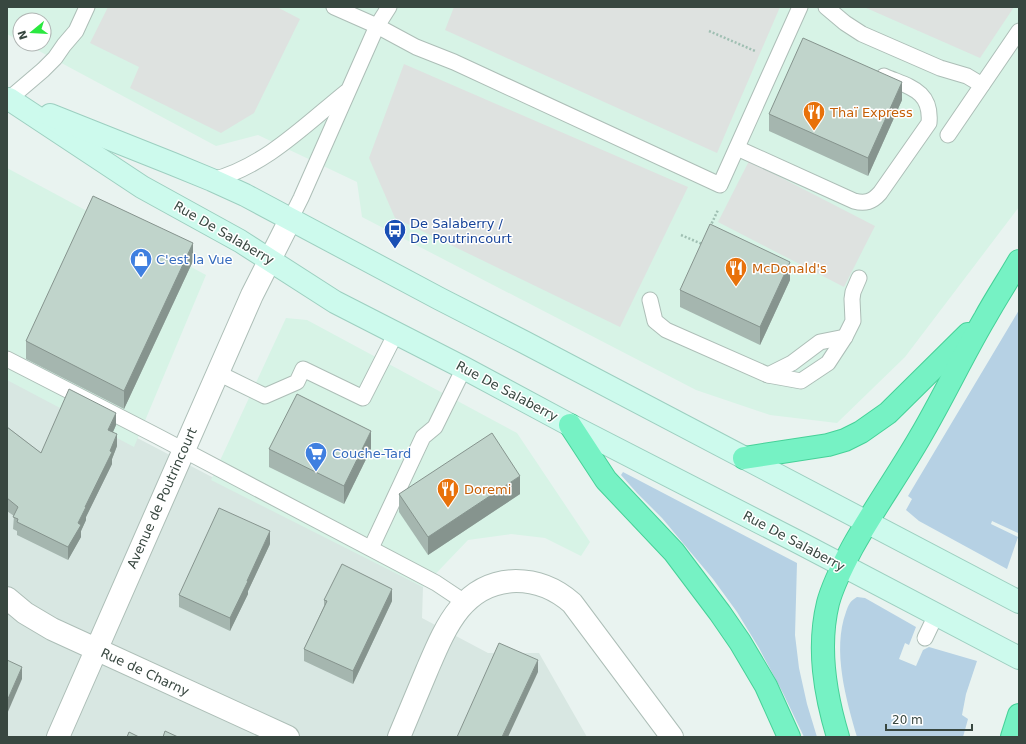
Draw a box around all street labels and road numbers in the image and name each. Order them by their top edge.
street label: Rue De Salaberry [171,198,277,268]
street label: Rue De Salaberry [454,358,561,424]
street label: Avenue de Poutrincourt [124,425,200,571]
street label: Rue De Salaberry [741,508,848,574]
street label: Rue de Charny [99,645,192,699]

